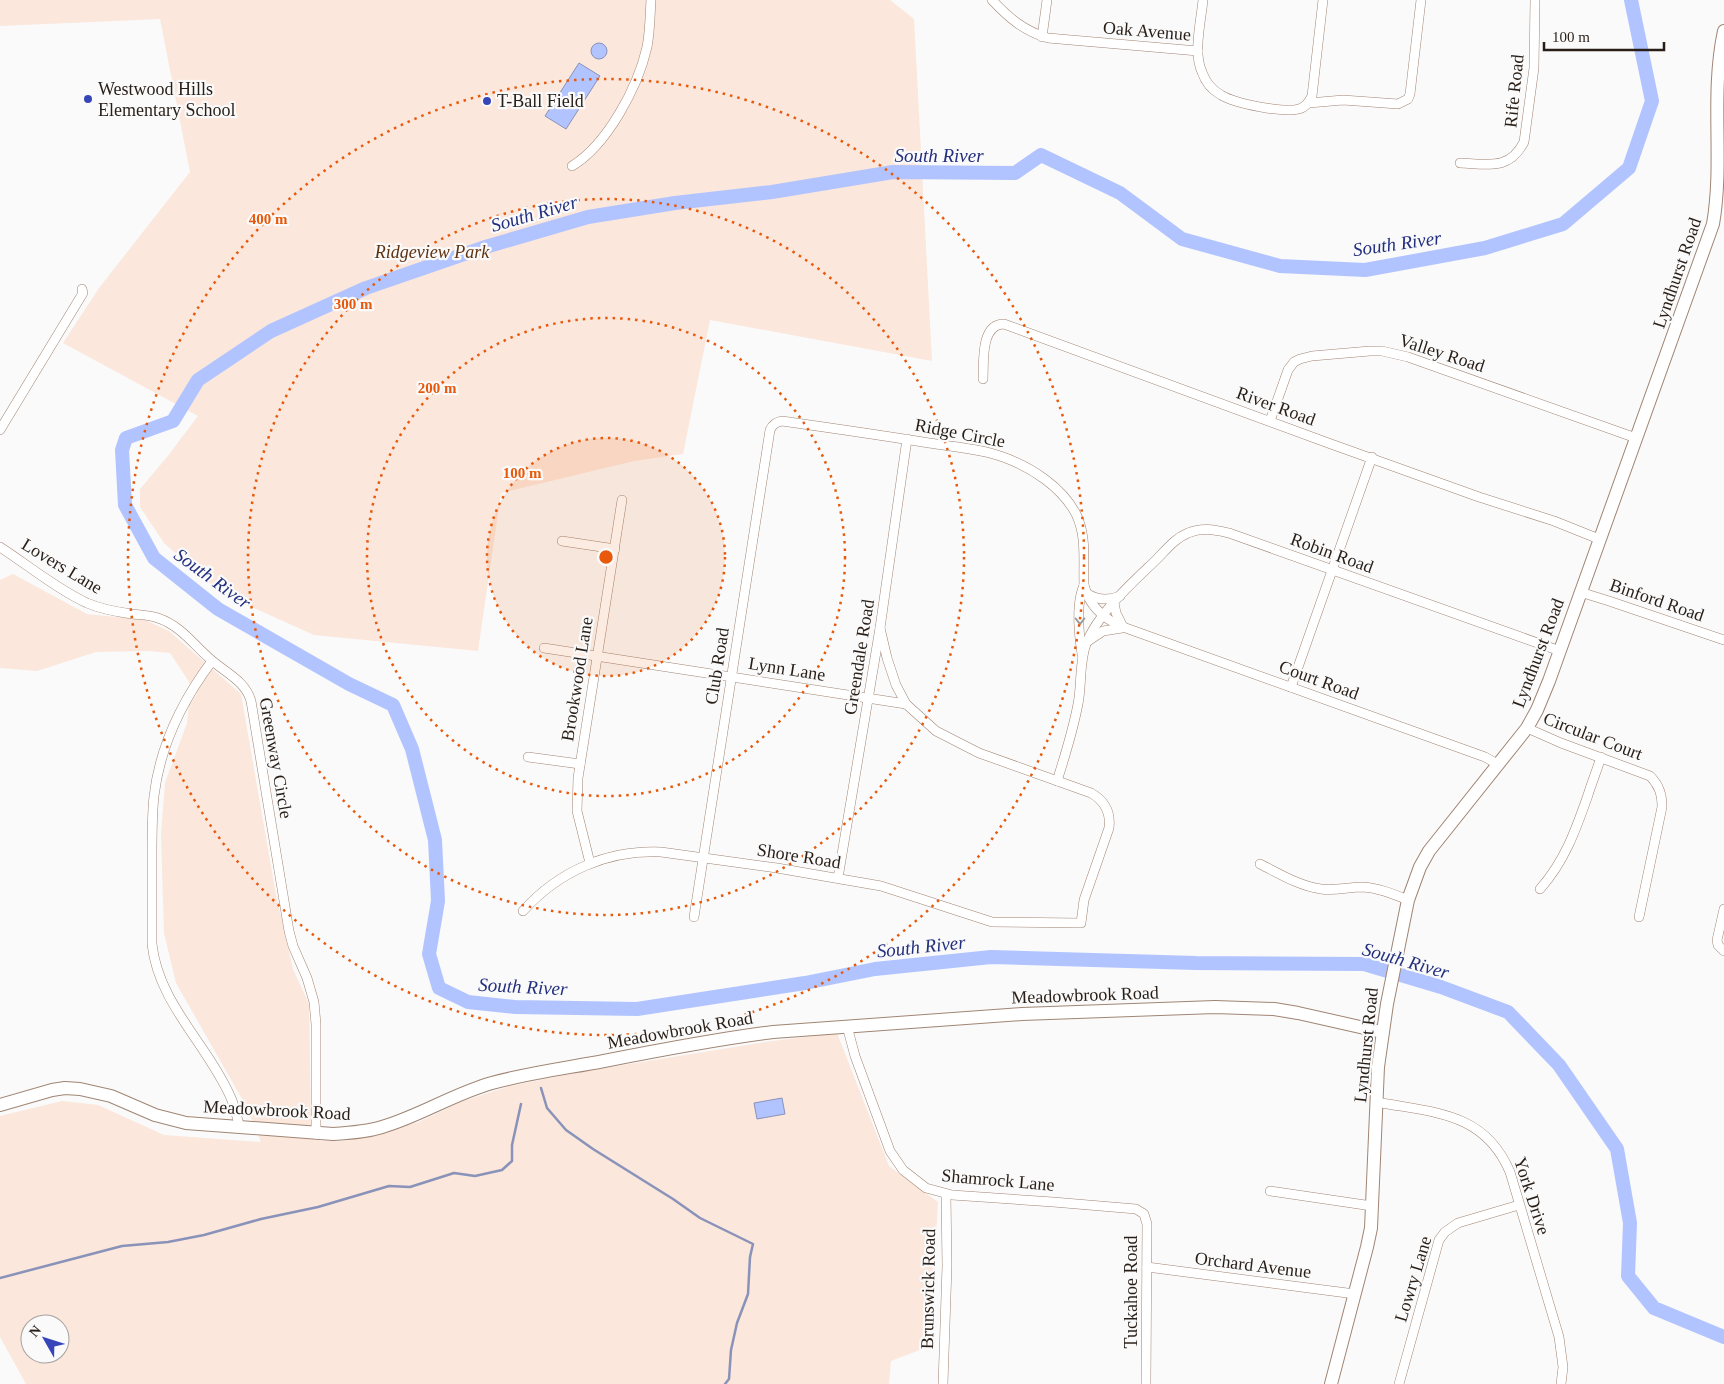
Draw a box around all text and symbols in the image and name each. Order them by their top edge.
street label: Oak Avenue [1102,17,1192,45]
scale bar [1544,20,1664,52]
text: 100 m [1552,29,1590,45]
street label: Rife Road [1500,53,1528,129]
place label: Westwood Hills Elementary School [98,79,235,120]
place label: T-Ball Field [497,91,584,111]
marker: Westwood Hills Elementary School [82,93,94,105]
marker: T-Ball Field [481,95,493,107]
water label: South River [894,145,984,166]
water label: South River [488,191,580,236]
text: 400 m [249,211,288,227]
street label: Lyndhurst Road [1649,215,1705,331]
water label: South River [1351,227,1443,260]
park label: Ridgeview Park [374,242,490,262]
text: 300 m [334,296,373,312]
street label: Valley Road [1397,330,1487,376]
text: 200 m [418,380,457,396]
street label: River Road [1234,382,1318,430]
street label: Ridge Circle [913,414,1007,452]
text: 100 m [503,465,542,481]
street label: Robin Road [1288,529,1376,577]
street label: Lovers Lane [18,534,106,598]
water label: South River [170,544,255,613]
centre of rings [597,548,615,566]
street label: Binford Road [1607,575,1707,625]
street label: Lyndhurst Road [1508,596,1568,710]
street label: Greendale Road [840,598,878,716]
street label: Brookwood Lane [557,615,597,743]
one-way arrow [1075,618,1085,626]
street label: Club Road [701,626,733,706]
street label: Lynn Lane [747,653,827,685]
street label: Court Road [1276,656,1362,704]
street label: Greenway Circle [256,696,296,820]
street label: Circular Court [1541,708,1645,764]
street label: Shore Road [756,840,842,872]
water label: South River [876,931,967,962]
water label: South River [1360,938,1452,983]
water label: South River [478,974,569,999]
street label: Meadowbrook Road [1011,982,1159,1008]
street label: Lyndhurst Road [1350,987,1382,1103]
street label: Meadowbrook Road [606,1007,754,1053]
street label: Meadowbrook Road [203,1096,351,1124]
street label: York Drive [1510,1155,1554,1237]
street label: Shamrock Lane [941,1165,1055,1195]
street label: Brunswick Road [917,1229,939,1349]
street label: Lowry Lane [1391,1234,1435,1324]
street label: Tuckahoe Road [1121,1236,1141,1348]
street label: Orchard Avenue [1194,1248,1312,1282]
north arrow [20,1314,70,1364]
text: N [26,1322,44,1340]

